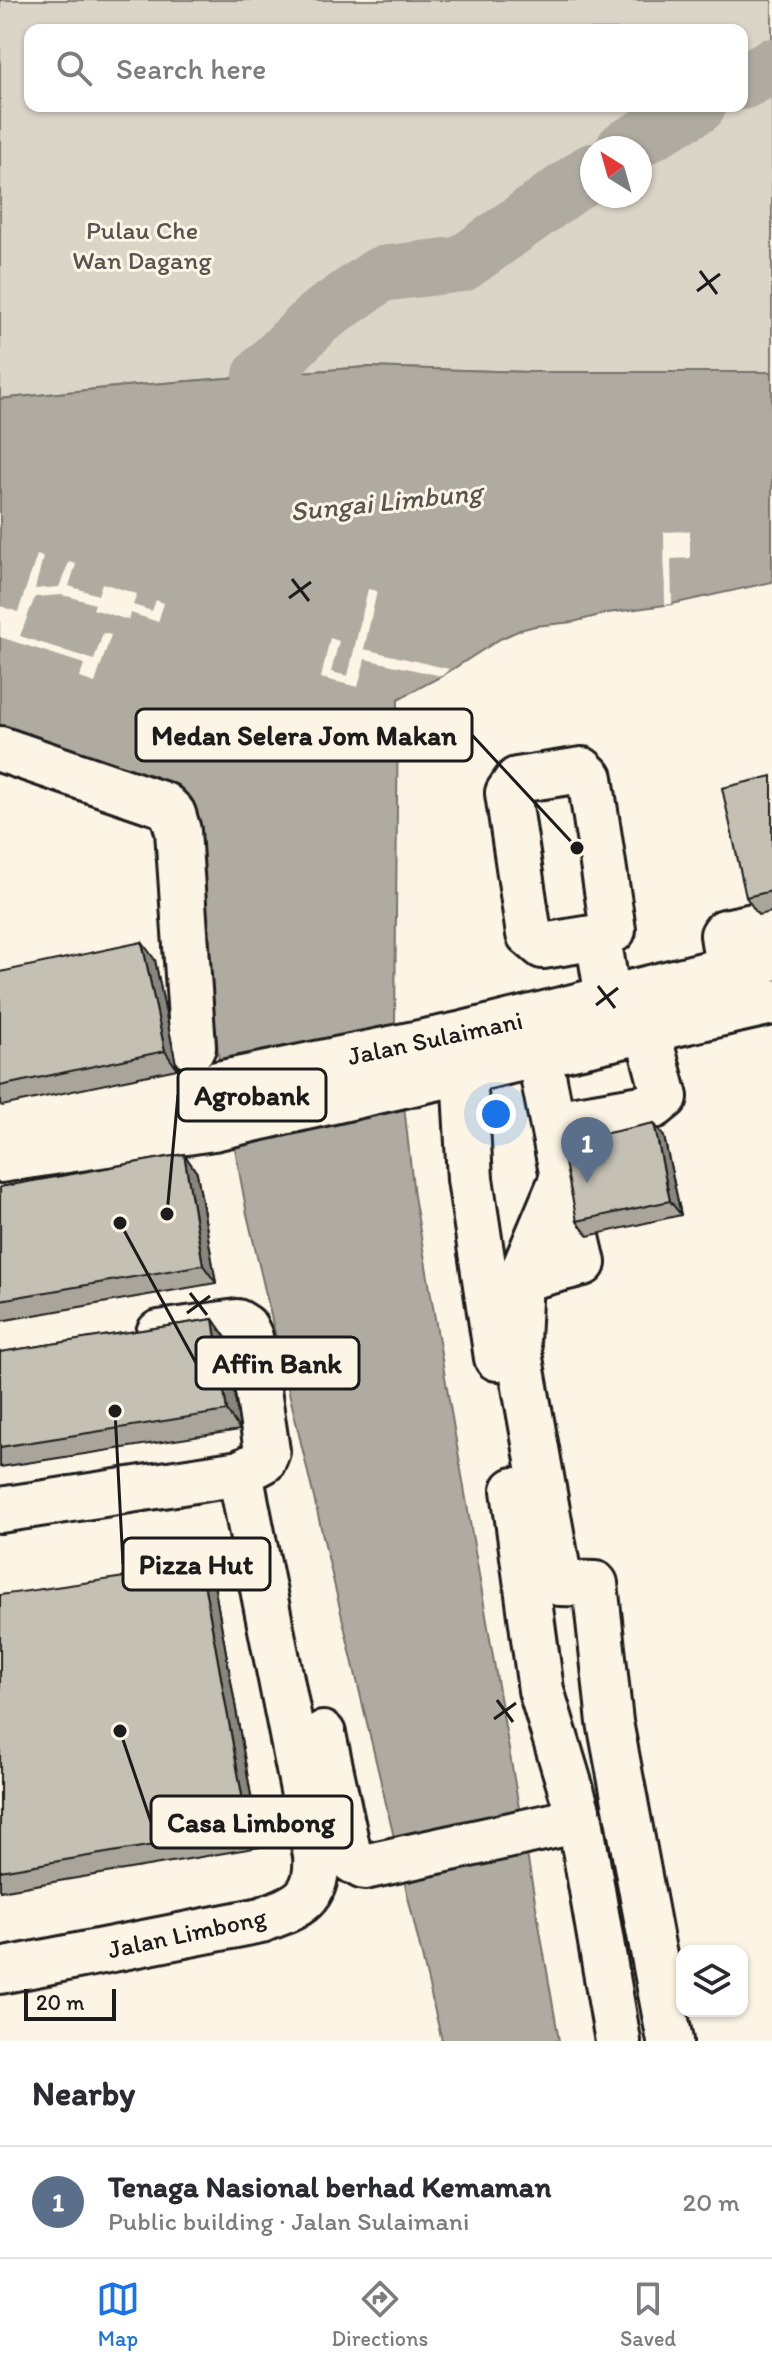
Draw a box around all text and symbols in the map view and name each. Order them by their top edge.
search box [24,24,748,112]
icon: search [52,46,96,90]
text: Search here [116,50,266,87]
north arrow [580,136,652,208]
park label: Pulau Che Wan Dagang [72,214,212,276]
water label: Sungai Limbung [289,474,487,528]
callout: Medan Selera Jom Makan [136,709,472,761]
text: Medan Selera Jom Makan [151,718,457,752]
street label: Jalan Sulaimani [345,1004,525,1072]
callout: Agrobank [178,1069,326,1121]
text: Agrobank [193,1078,311,1112]
your location [476,1094,516,1134]
pin: 1 [561,1117,613,1183]
callout: Affin Bank [196,1337,359,1389]
text: Affin Bank [211,1346,342,1380]
callout: Pizza Hut [123,1538,270,1590]
text: Pizza Hut [139,1547,254,1581]
callout: Casa Limbong [151,1796,352,1848]
text: Casa Limbong [167,1805,336,1839]
street label: Jalan Limbong [105,1900,270,1965]
map controls [676,1945,748,2017]
button: layers [676,1945,748,2017]
scale bar [24,1985,116,2021]
text: 20 m [36,1989,85,2016]
text: Nearby [32,2073,135,2114]
text: Tenaga Nasional berhad Kemaman [108,2168,551,2205]
text: 1 [52,2186,64,2218]
text: 20 m [683,2186,740,2218]
text: Public building · Jalan Sulaimani [108,2205,469,2237]
tab: Map [96,2277,140,2352]
tab: Directions [332,2277,428,2352]
tab: Saved [620,2277,676,2352]

